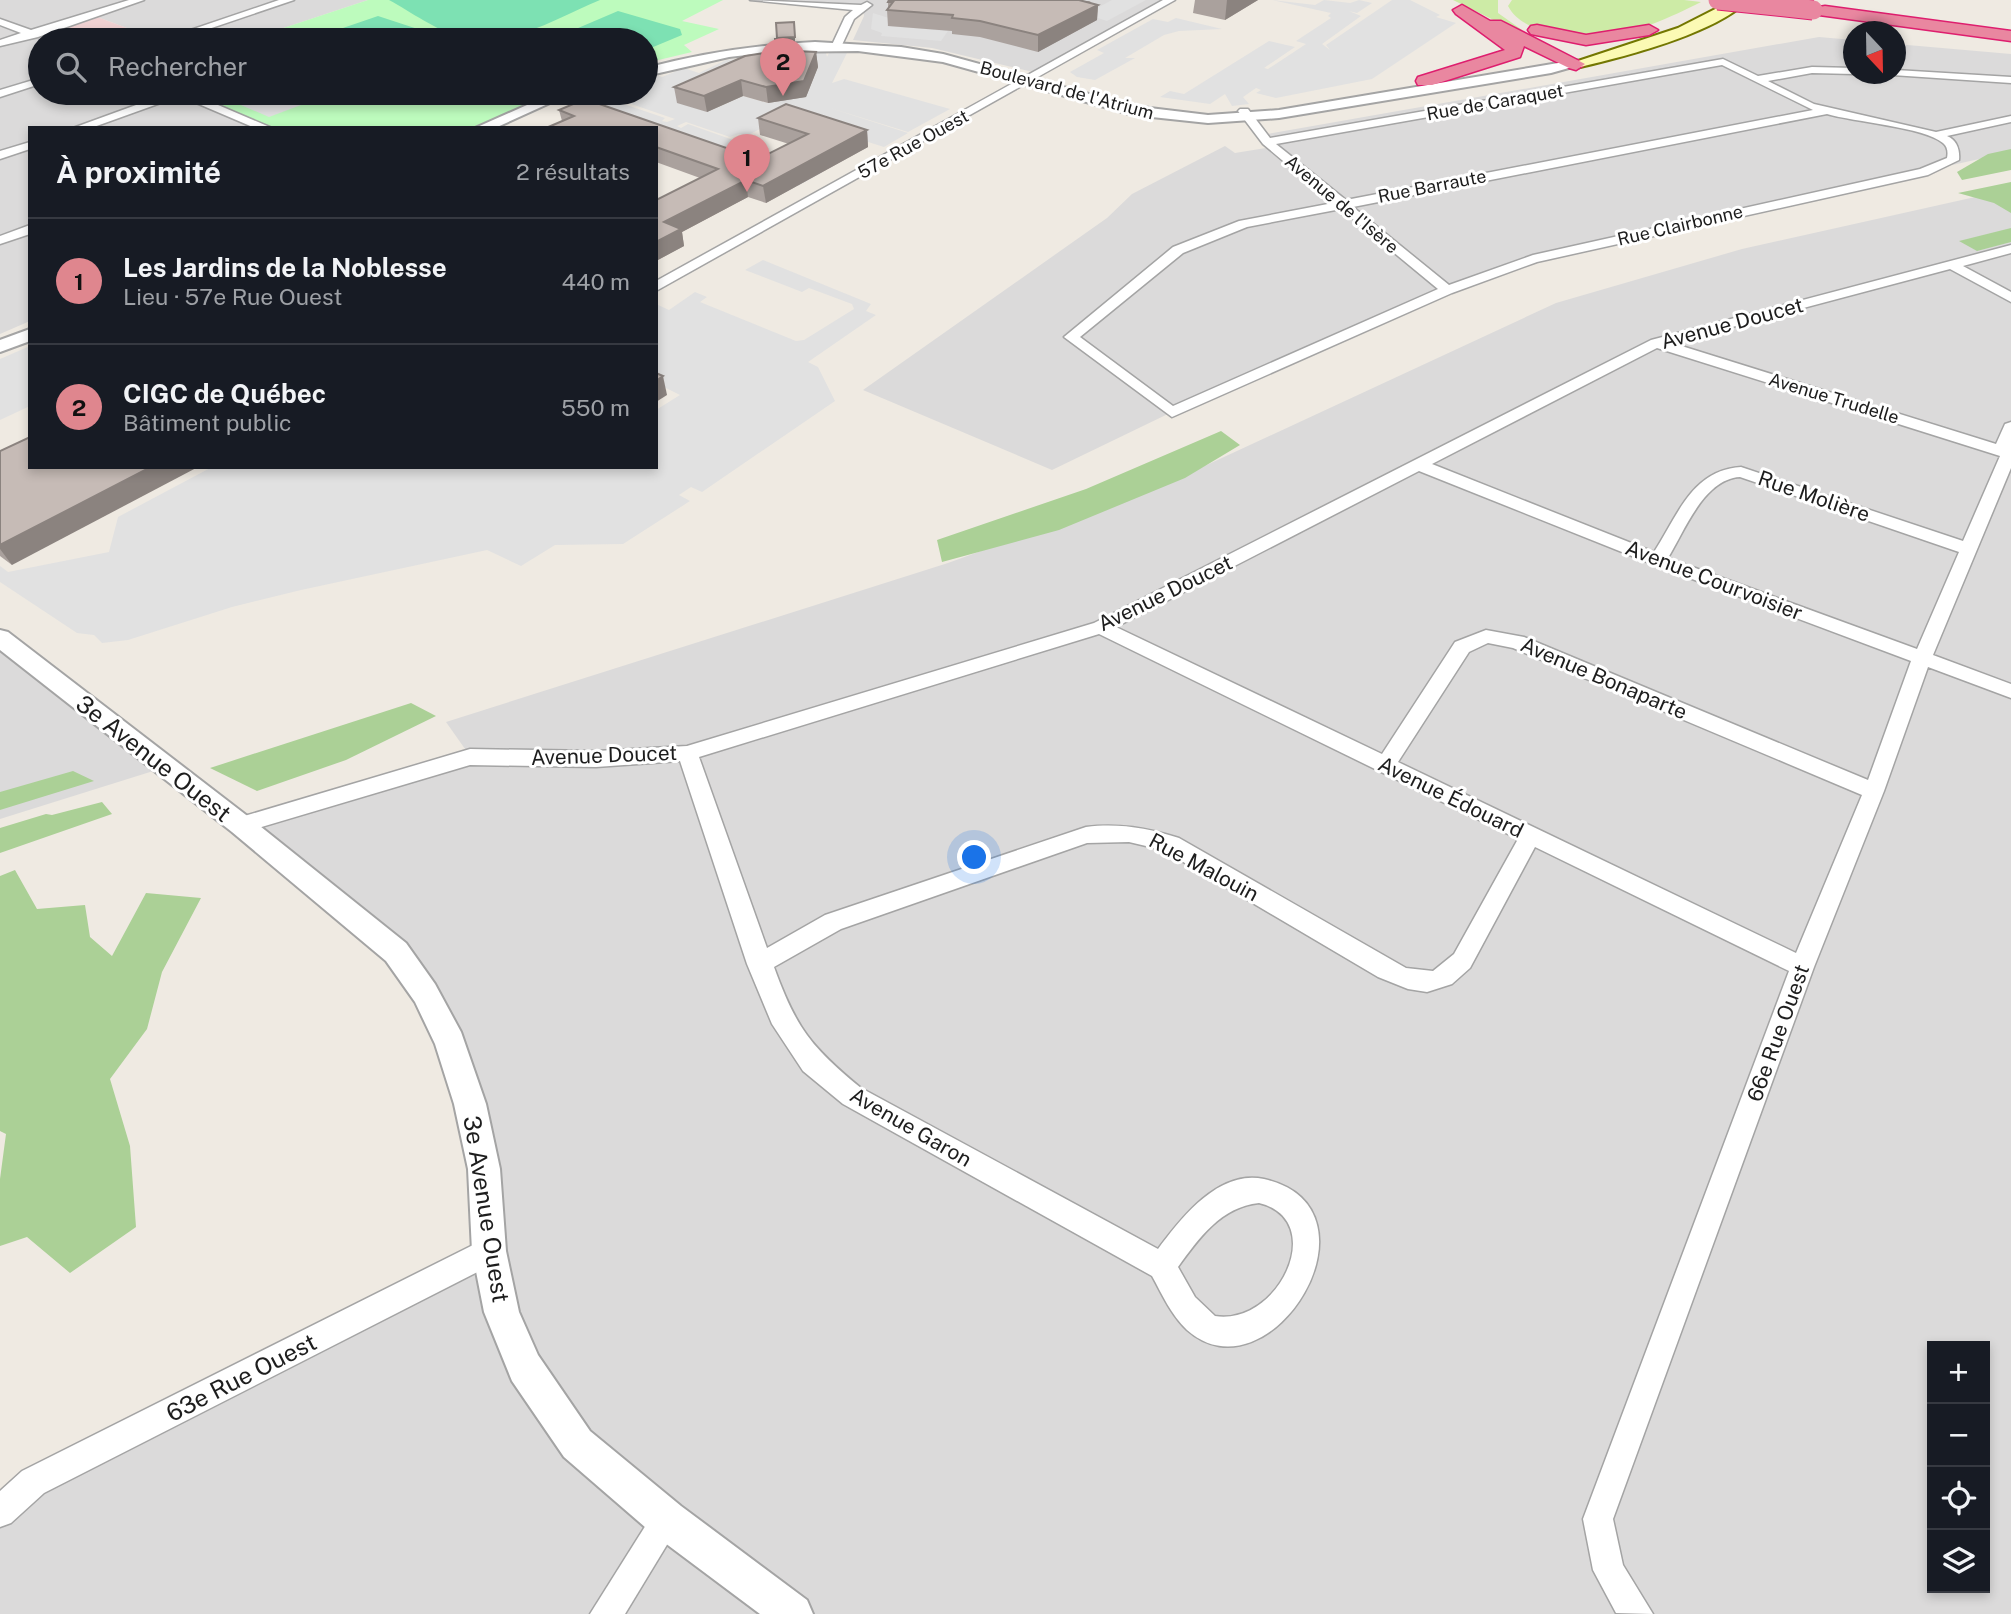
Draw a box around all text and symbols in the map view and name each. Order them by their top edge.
north arrow [1843,21,1906,84]
search box [28,28,658,105]
pin: 2 [760,38,806,96]
icon: search [52,48,90,86]
text: Rechercher [108,51,247,82]
street label: Boulevard de l'Atrium [978,57,1156,123]
street label: Rue de Caraquet [1425,80,1565,124]
street label: 57e Rue Ouest [854,105,972,183]
pin: 1 [724,134,770,192]
street label: Avenue de l'Isère [1281,150,1403,258]
text: À proximité [56,154,221,190]
text: 2 résultats [516,158,630,185]
street label: Rue Barraute [1376,165,1488,207]
street label: Rue Clairbonne [1615,200,1745,250]
text: Les Jardins de la Noblesse [123,252,447,283]
text: 1 [74,268,84,295]
text: 440 m [562,268,630,295]
text: Lieu · 57e Rue Ouest [123,283,342,310]
street label: Avenue Doucet [1658,292,1806,354]
street label: Avenue Trudelle [1766,368,1902,428]
text: CIGC de Québec [123,378,326,409]
text: 2 [72,394,86,421]
text: 550 m [561,394,630,421]
text: Bâtiment public [123,409,292,436]
street label: Rue Molière [1755,465,1873,527]
street label: Avenue Courvoisier [1622,535,1806,625]
street label: Avenue Doucet [1094,550,1236,636]
street label: Avenue Bonaparte [1517,632,1691,724]
street label: 3e Avenue Ouest [71,689,237,827]
street label: Avenue Doucet [530,740,678,770]
street label: Avenue Édouard [1374,751,1528,843]
street label: Rue Malouin [1145,828,1263,906]
your location [957,840,991,874]
street label: 66e Rue Ouest [1742,961,1814,1105]
street label: Avenue Garon [846,1082,976,1172]
street label: 3e Avenue Ouest [458,1114,516,1304]
street label: 63e Rue Ouest [161,1327,321,1427]
map controls [1927,1341,1990,1593]
button: + [1927,1341,1990,1404]
button: − [1927,1404,1990,1467]
button: locate [1927,1467,1990,1530]
button: layers [1927,1530,1990,1593]

